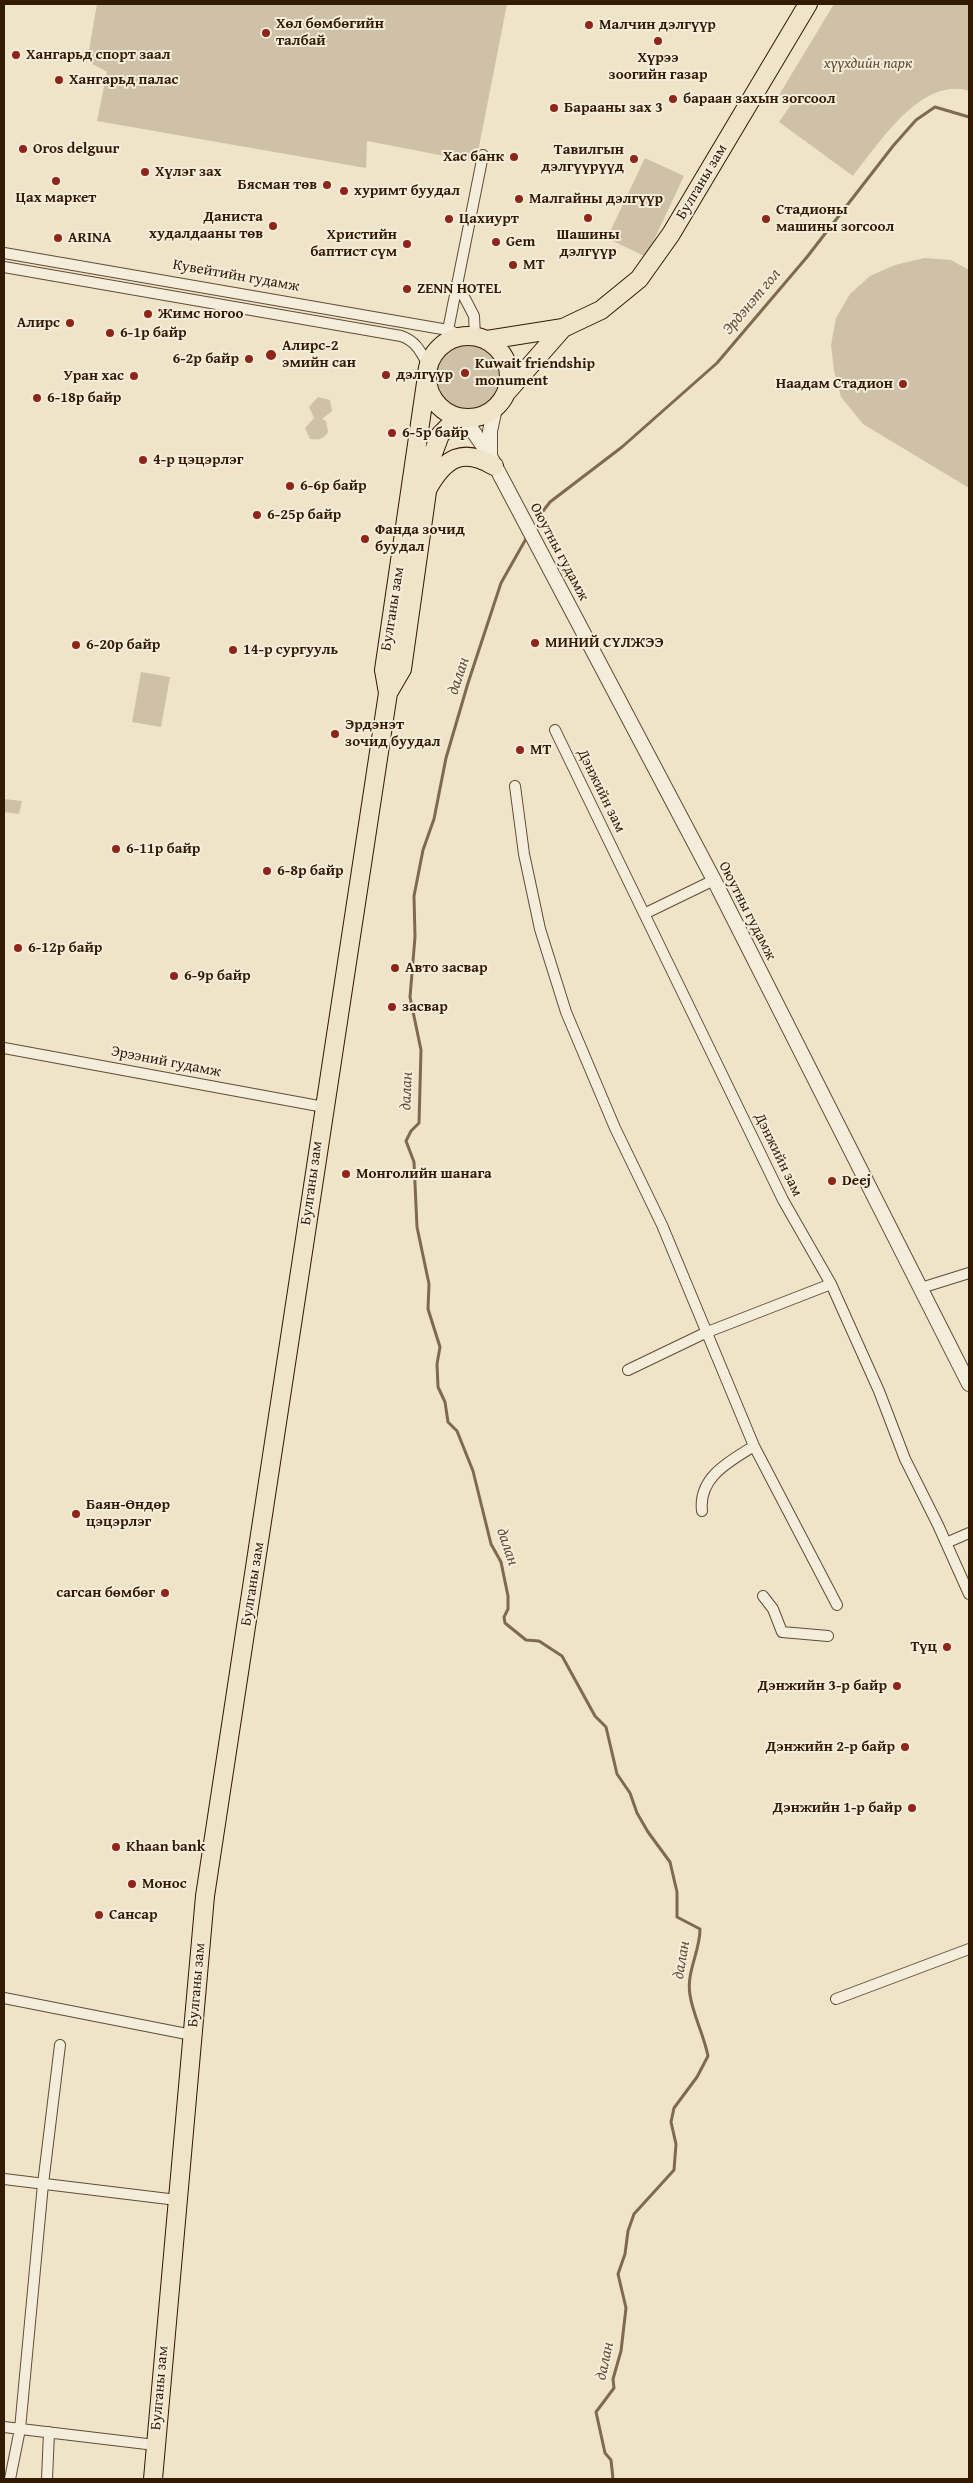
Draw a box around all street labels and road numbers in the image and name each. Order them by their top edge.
street label: Булганы зам [672,141,732,223]
street label: Кувейтийн гудамж [171,256,301,296]
street label: Оюутны гудамж [526,500,592,604]
street label: Булганы зам [377,566,409,652]
street label: Дэнжийн зам [573,746,629,836]
street label: Оюутны гудамж [714,859,780,963]
street label: Эрээний гудамж [110,1043,222,1081]
street label: Дэнжийн зам [750,1110,806,1200]
street label: Булганы зам [297,1140,327,1226]
street label: Булганы зам [237,1541,269,1627]
street label: Булганы зам [184,1942,210,2028]
street label: Булганы зам [147,2345,173,2431]

